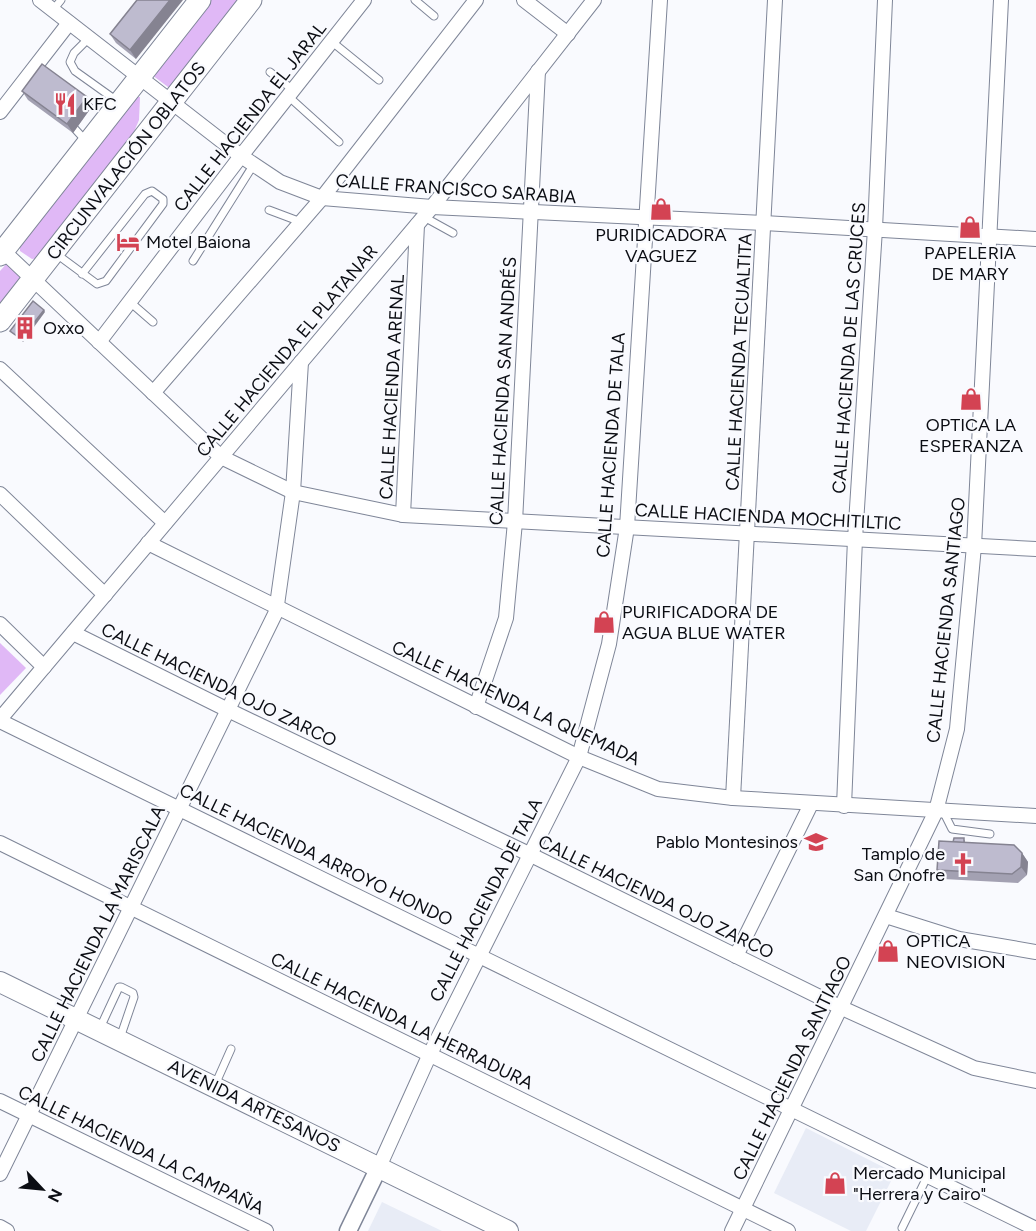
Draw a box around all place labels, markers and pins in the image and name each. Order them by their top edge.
restaurant icon: KFC [52,91,78,117]
place label: KFC [83,93,117,115]
shop icon: PURIDICADORA VAGUEZ [648,196,674,222]
shop icon: PAPELERIA DE MARY [957,214,983,240]
place label: PURIDICADORA VAGUEZ [595,224,727,267]
hotel icon: Motel Baiona [115,229,141,255]
place label: Motel Baiona [146,231,251,253]
place label: PAPELERIA DE MARY [924,242,1016,285]
building icon: Oxxo [12,315,38,341]
place label: Oxxo [43,317,84,339]
shop icon: OPTICA LA ESPERANZA [958,386,984,412]
place label: OPTICA LA ESPERANZA [919,414,1023,457]
place label: PURIFICADORA DE AGUA BLUE WATER [622,601,785,644]
shop icon: PURIFICADORA DE AGUA BLUE WATER [591,609,617,635]
school or university icon: Pablo Montesinos [803,829,829,855]
place label: Pablo Montesinos [655,831,798,853]
place label: Tamplo de San Onofre [853,843,945,886]
church icon: Tamplo de San Onofre [950,851,976,877]
place label: OPTICA NEOVISION [906,930,1006,973]
shop icon: OPTICA NEOVISION [875,938,901,964]
place label: Mercado Municipal "Herrera y Cairo" [853,1162,1006,1205]
shop icon: Mercado Municipal "Herrera y Cairo" [822,1170,848,1196]

